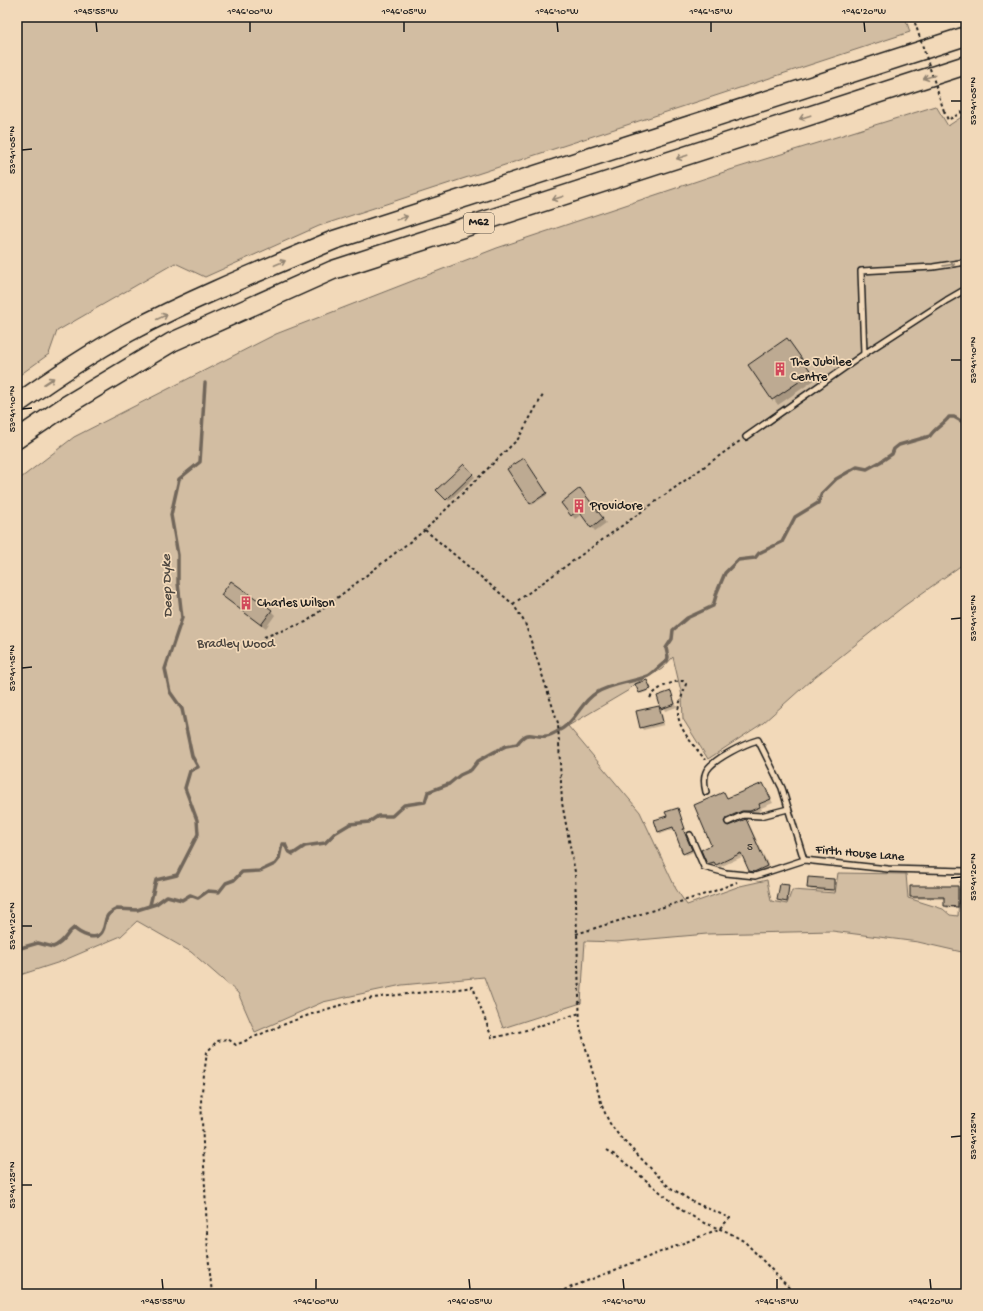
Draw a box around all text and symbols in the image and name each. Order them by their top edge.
text: 1°45'55"W [73,6,119,18]
text: 1°46'00"W [227,6,273,18]
text: 1°46'05"W [381,6,427,18]
text: 1°46'10"W [534,6,579,18]
text: 1°46'15"W [689,6,733,18]
text: 1°46'20"W [841,6,887,18]
one-way arrow [923,74,936,81]
text: 53°41'05"N [968,77,980,125]
one-way arrow [800,114,812,122]
text: 53°41'05"N [7,126,19,174]
one-way arrow [676,154,688,162]
one-way arrow [552,194,564,202]
road number: M62 [464,213,494,233]
one-way arrow [396,214,408,222]
one-way arrow [274,259,286,266]
one-way arrow [942,261,955,269]
one-way arrow [155,313,167,320]
text: 53°41'10"N [968,336,980,383]
place label: The Jubilee Centre [790,355,852,385]
building icon: The Jubilee Centre [772,361,788,377]
one-way arrow [43,377,55,385]
text: 53°41'10"N [7,385,19,432]
building icon: Providore [571,498,587,514]
place label: Providore [589,499,643,514]
water label: Deep Dyke [158,553,178,618]
text: 53°41'15"N [968,594,980,641]
building icon: Charles Wilson [238,595,254,611]
place label: Charles Wilson [257,596,336,611]
park label: Bradley Wood [196,637,276,652]
text: 53°41'15"N [7,644,19,691]
house number: 5 [747,842,753,854]
street label: Firth House Lane [814,843,905,865]
text: 53°41'20"N [968,853,980,901]
text: 53°41'20"N [7,902,19,950]
text: 53°41'25"N [968,1112,980,1160]
text: 53°41'25"N [7,1161,19,1209]
text: 1°45'55"W [140,1296,186,1308]
text: 1°46'00"W [293,1296,339,1308]
text: 1°46'05"W [447,1296,493,1308]
text: 1°46'10"W [601,1296,646,1308]
text: 1°46'15"W [755,1296,799,1308]
text: 1°46'20"W [908,1296,954,1308]

